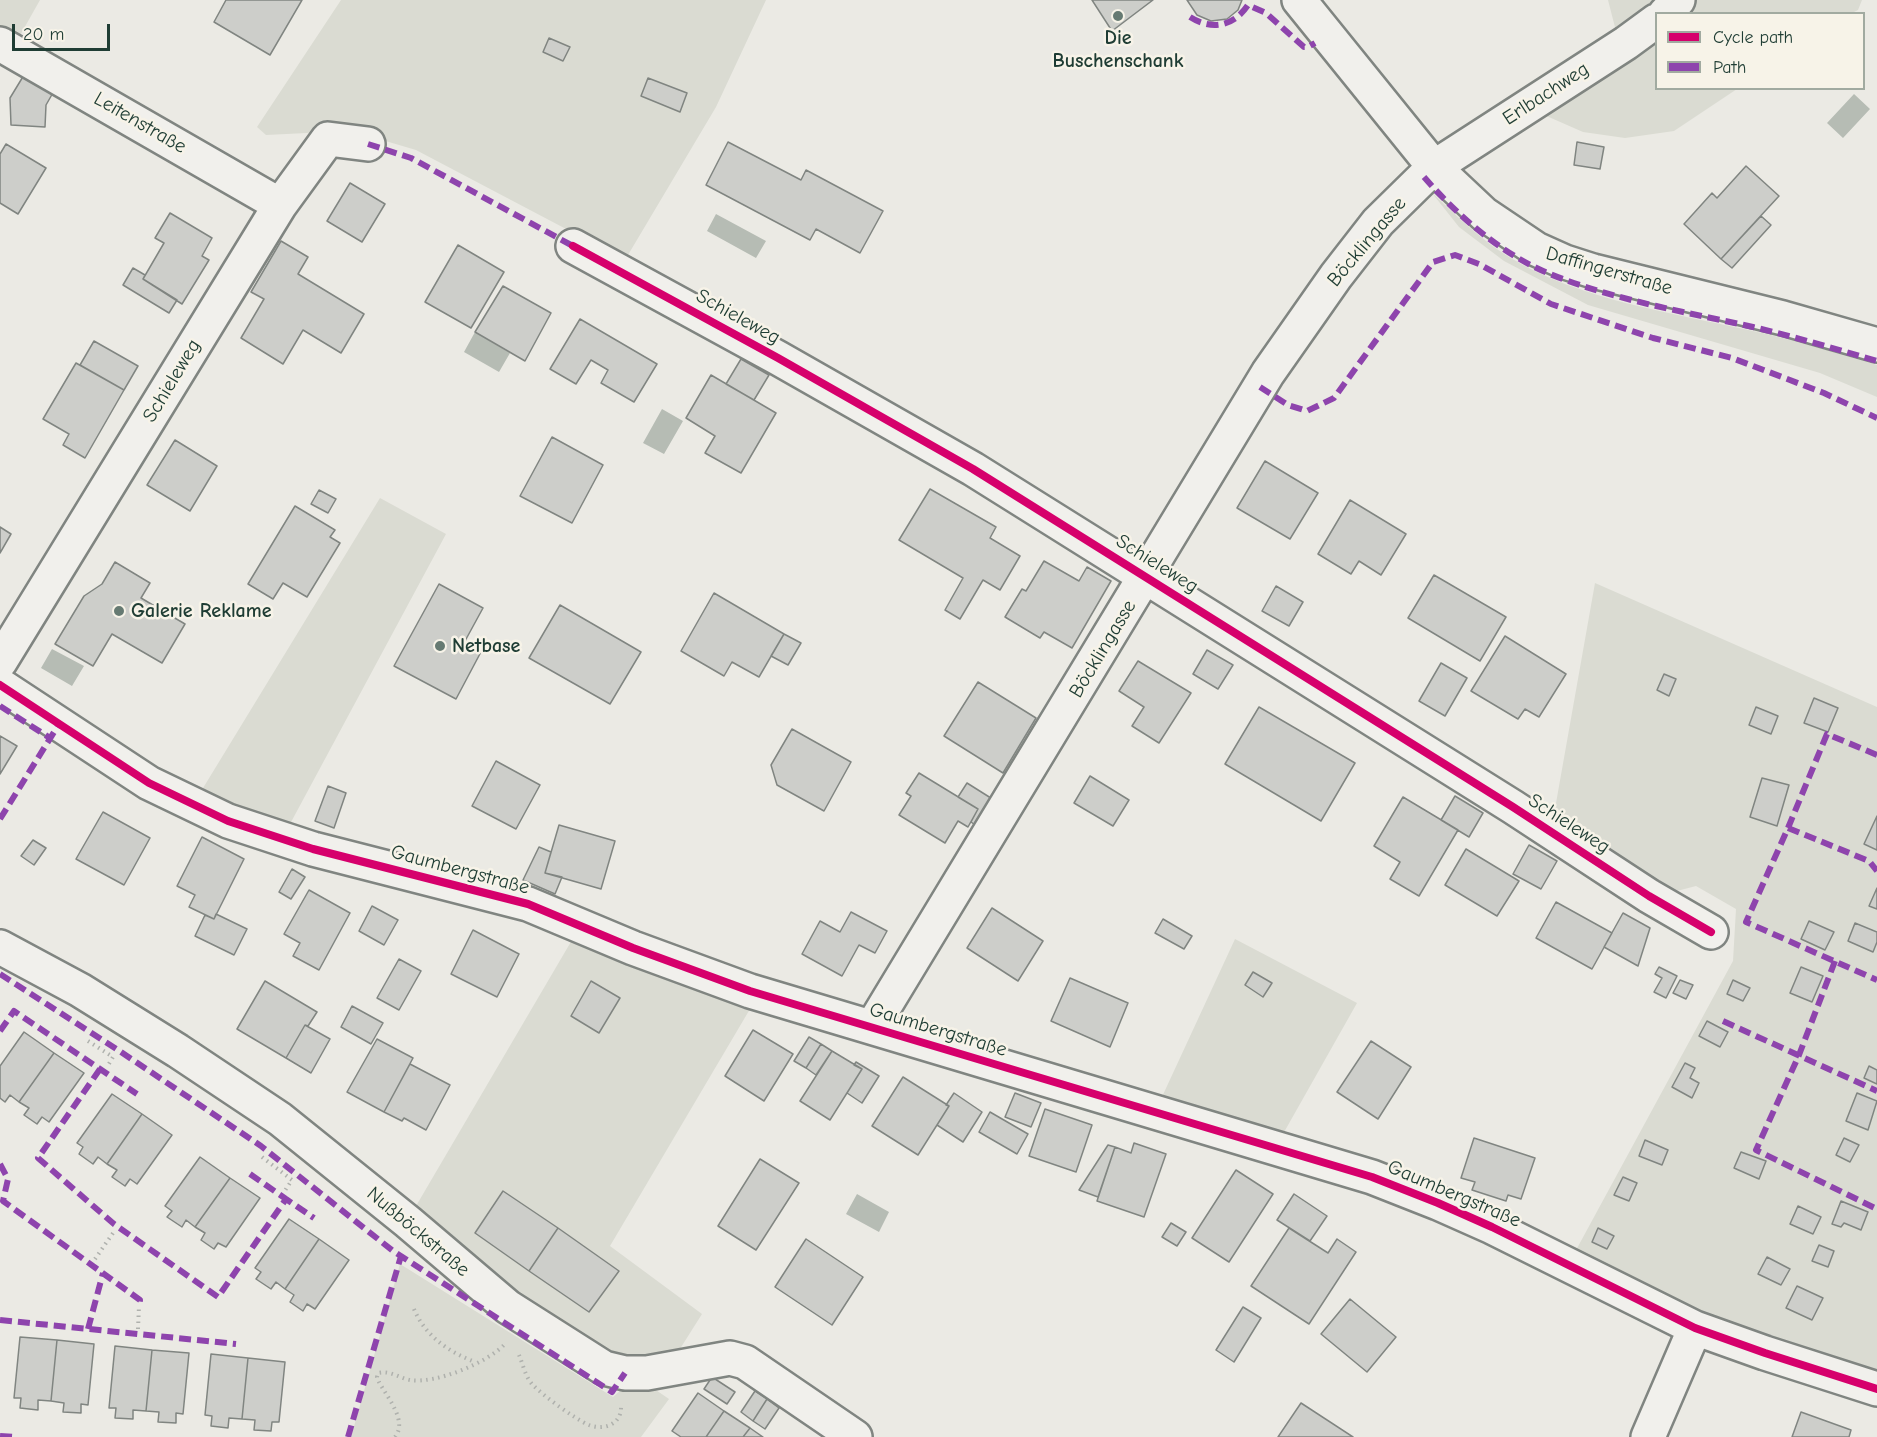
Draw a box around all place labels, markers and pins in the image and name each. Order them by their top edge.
marker: Die Buschenschank [1111,9,1125,23]
place label: Die Buschenschank [1053,26,1183,73]
place label: Galerie Reklame [131,599,272,623]
marker: Galerie Reklame [112,604,126,618]
place label: Netbase [452,634,520,658]
marker: Netbase [433,639,447,653]

